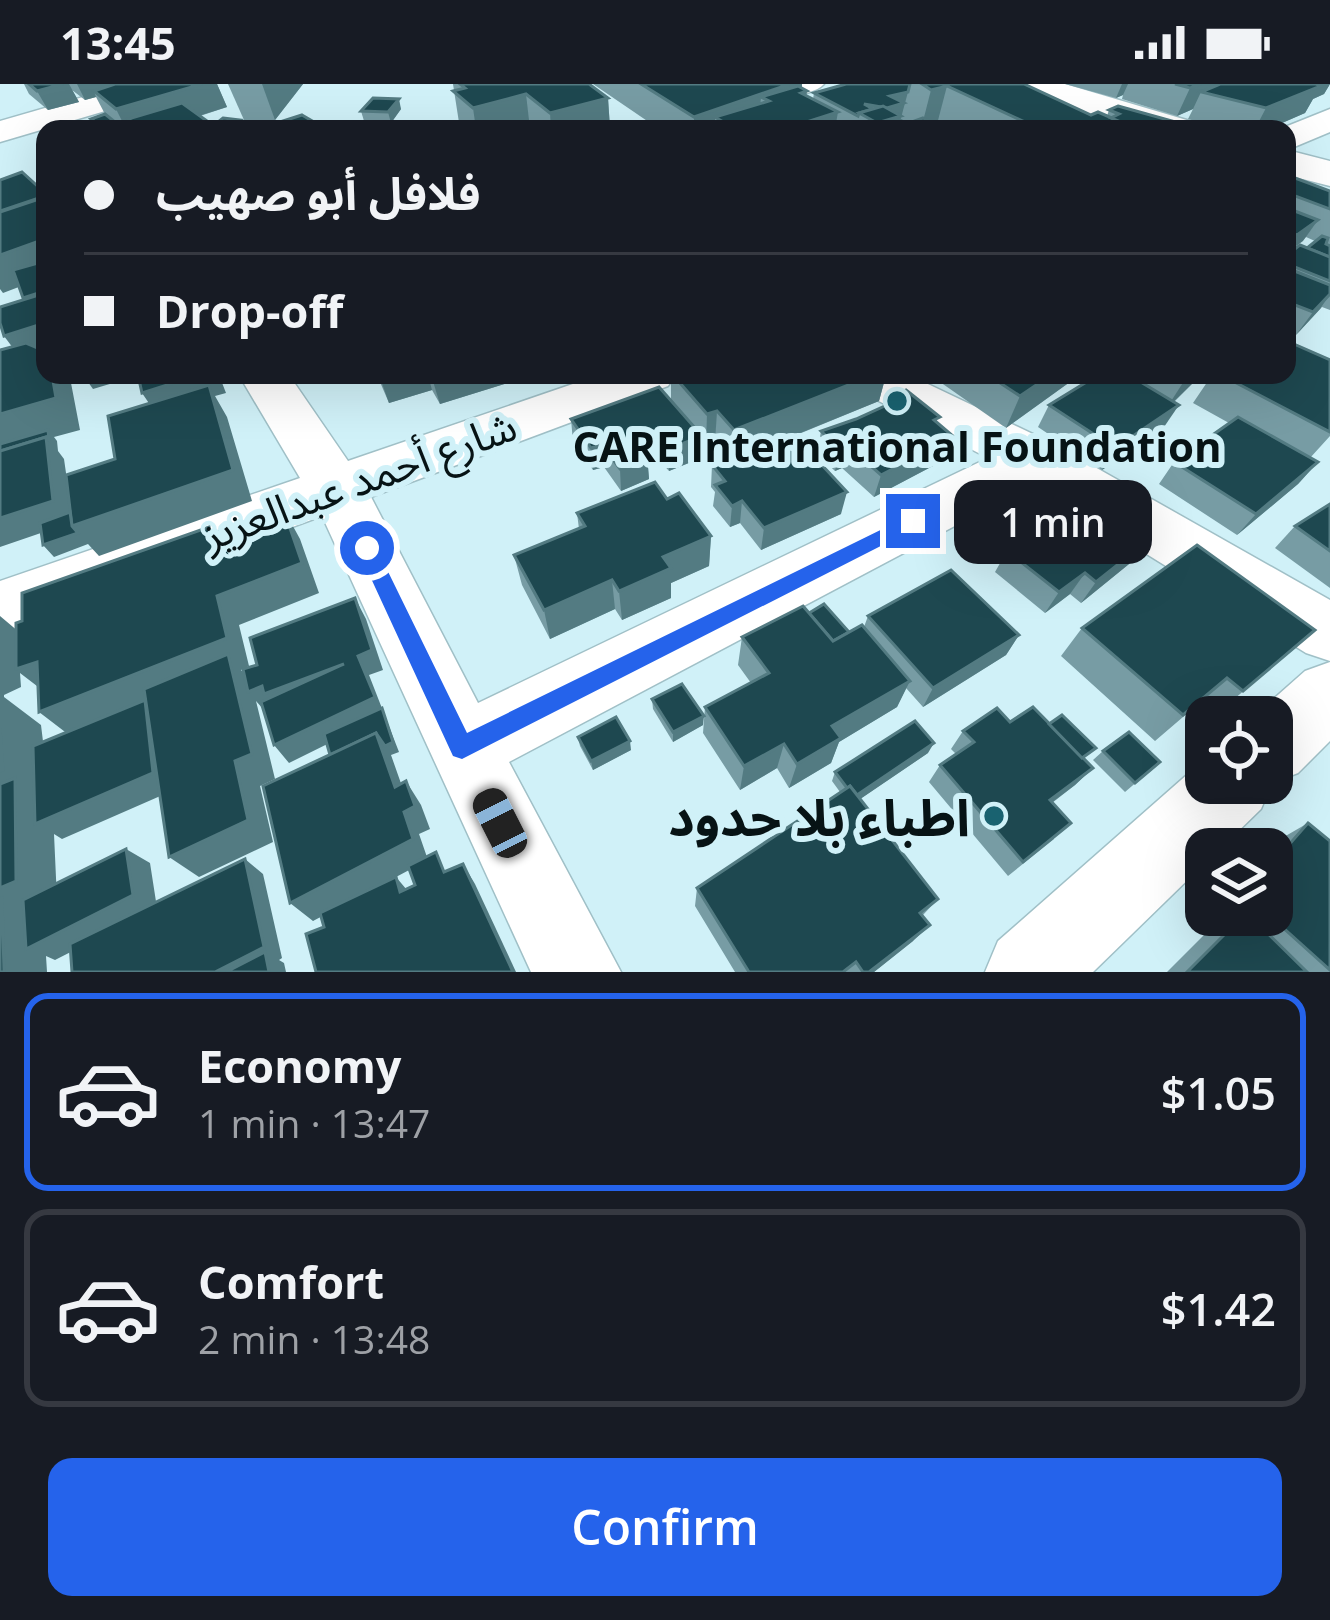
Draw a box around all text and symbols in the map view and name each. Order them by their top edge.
text: 13:45 [60,12,176,73]
text: فلافل أبو صهيب [156,162,480,223]
text: Drop-off [156,280,343,341]
marker: CARE International Foundation [884,388,910,414]
street label: شارع أحمد عبدالعزيز [192,396,526,568]
place label: CARE International Foundation [572,417,1222,474]
callout: 1 min [955,479,1153,563]
route end [886,494,940,548]
text: 1 min [1000,495,1106,548]
route start [340,521,394,575]
map controls [1185,696,1293,936]
button: locate [1185,696,1293,804]
place label: اطباء بلا حدود [668,781,970,851]
car [468,783,532,863]
marker: اطباء بلا حدود [981,803,1007,829]
button: layers [1185,828,1293,936]
text: Economy [198,1035,401,1096]
icon: car [54,1038,162,1146]
text: $1.05 [1161,1062,1276,1123]
text: 1 min · 13:47 [198,1096,430,1149]
text: Comfort [198,1251,384,1312]
icon: car [54,1254,162,1362]
text: $1.42 [1161,1278,1276,1339]
text: 2 min · 13:48 [198,1312,430,1365]
button: Confirm [48,1458,1282,1596]

